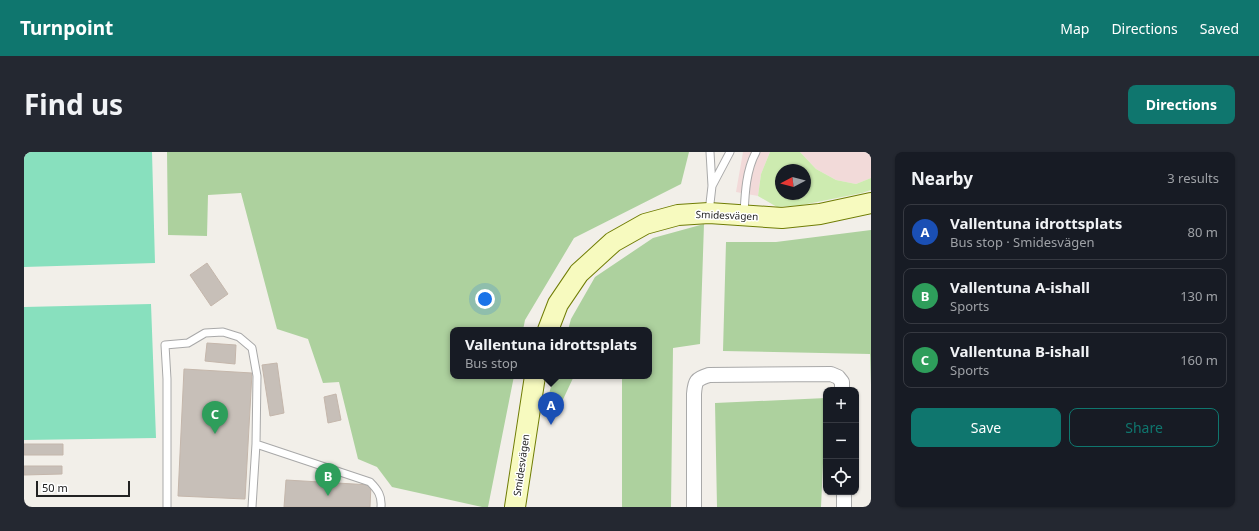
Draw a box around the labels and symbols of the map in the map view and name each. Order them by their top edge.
north arrow [775,164,811,200]
street label: Smidesvägen [695,207,759,223]
your location [475,289,495,309]
pin: A [538,392,564,425]
pin: C [202,401,228,434]
street label: Smidesvägen [510,433,532,497]
pin: B [315,463,341,496]
scale bar [36,479,130,498]

